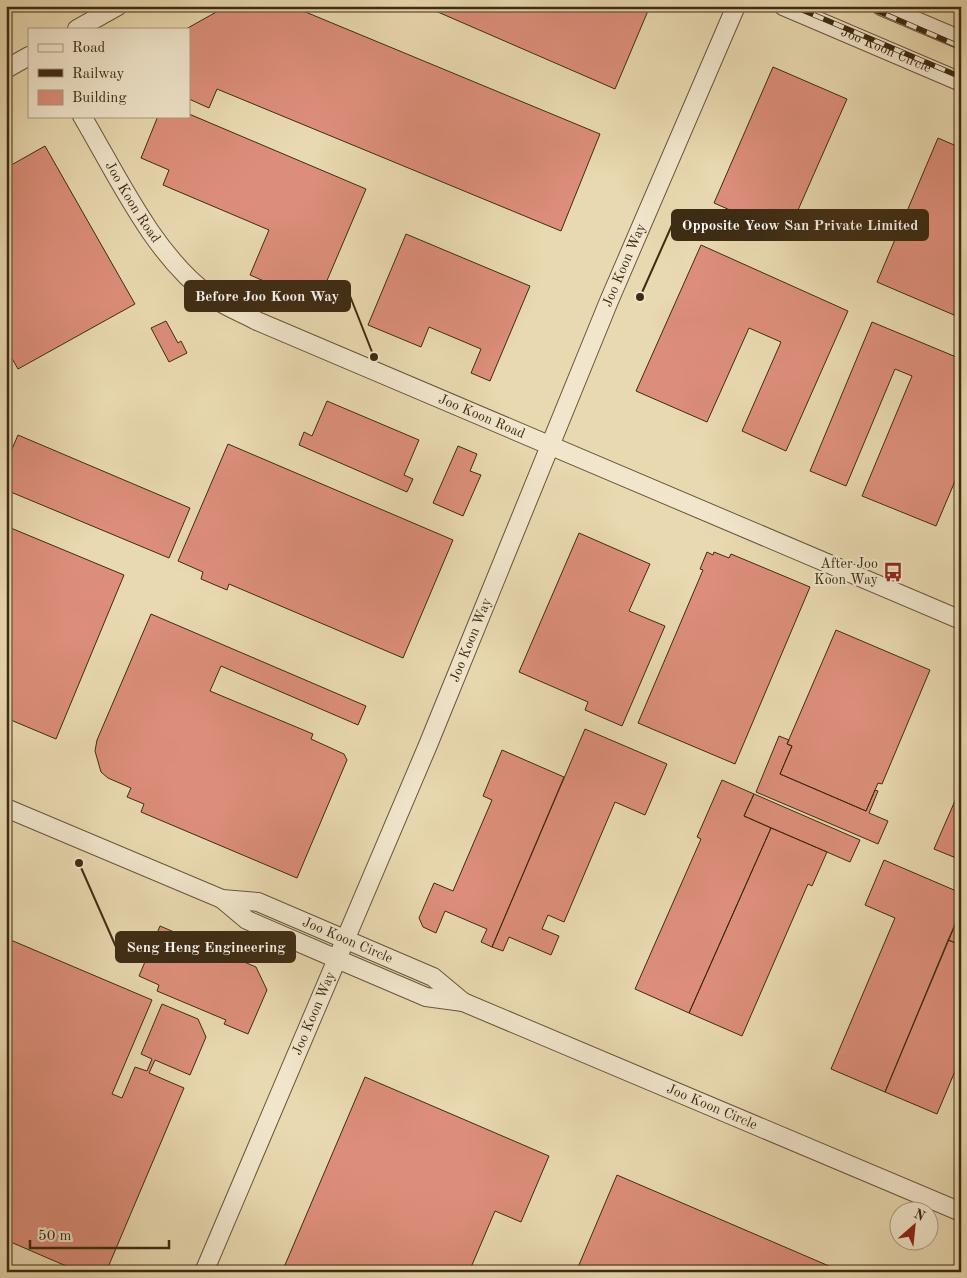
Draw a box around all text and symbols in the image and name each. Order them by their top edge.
street label: Joo Koon Circle [839,25,933,75]
legend [28,28,190,118]
text: Road [72,41,106,56]
text: Railway [72,67,125,82]
text: Building [72,91,127,106]
street label: Joo Koon Road [102,159,163,245]
callout: Opposite Yeow San Private Limited [672,210,928,240]
text: Opposite Yeow San Private Limited [682,219,918,234]
street label: Joo Koon Way [600,221,649,309]
callout: Before Joo Koon Way [185,281,350,311]
text: Before Joo Koon Way [195,290,339,305]
street label: Joo Koon Road [436,392,527,441]
place label: After Joo Koon Way [814,557,879,587]
bus stop icon: After Joo Koon Way [882,561,904,583]
street label: Joo Koon Way [447,595,494,684]
street label: Joo Koon Circle [300,915,395,966]
callout: Seng Heng Engineering [116,932,295,962]
text: Seng Heng Engineering [126,941,286,956]
street label: Joo Koon Way [290,969,338,1057]
street label: Joo Koon Circle [665,1082,759,1132]
north arrow [890,1200,940,1250]
text: N [912,1207,928,1224]
scale bar [30,1218,169,1250]
text: 50 m [38,1229,72,1244]

